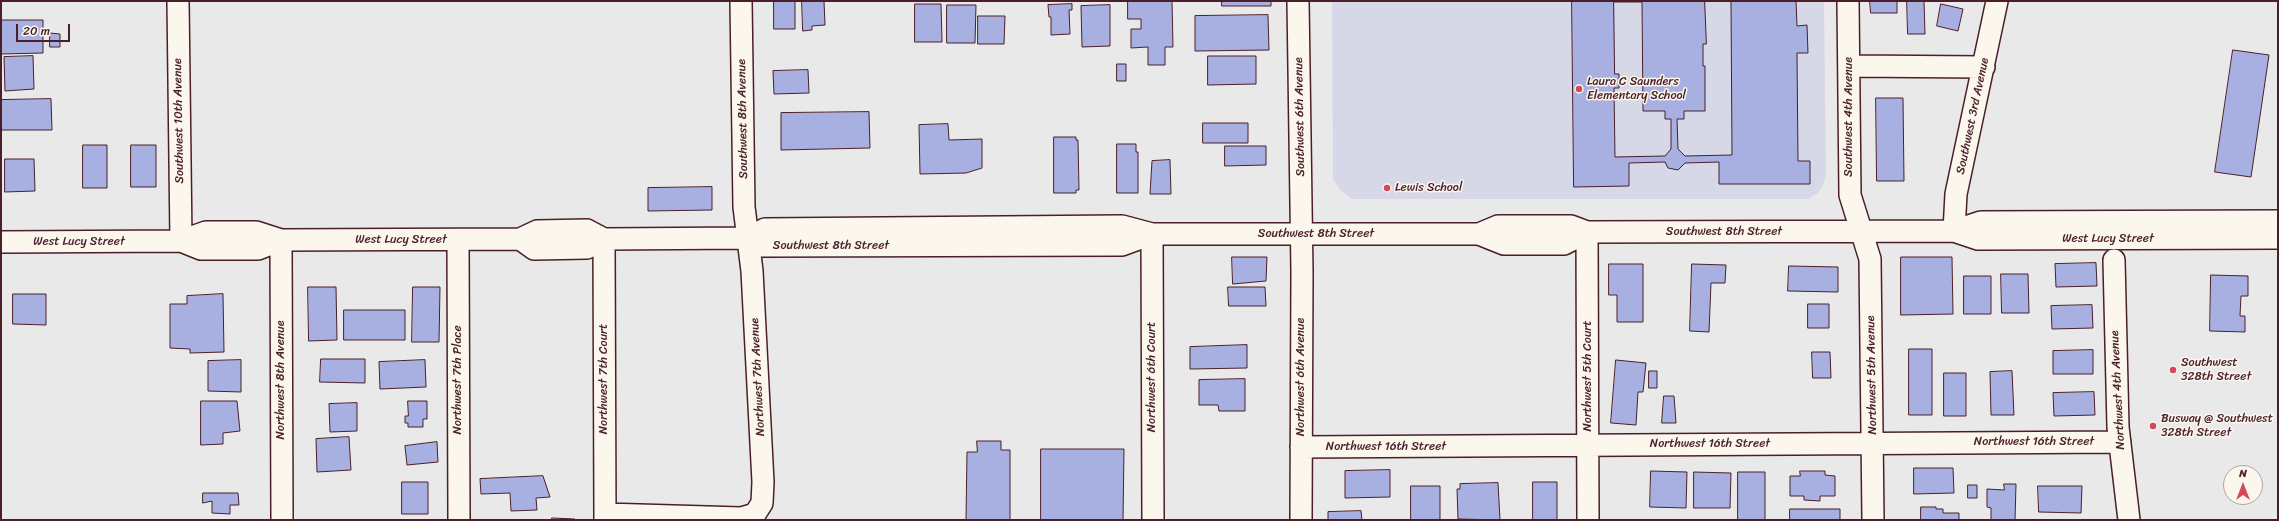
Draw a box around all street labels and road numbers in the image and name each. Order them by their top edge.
street label: Southwest 3rd Avenue [1954,56,1992,176]
street label: Southwest 6th Avenue [1292,57,1308,177]
street label: Southwest 4th Avenue [1842,57,1856,177]
street label: Southwest 10th Avenue [171,58,187,184]
street label: Southwest 8th Avenue [735,59,751,179]
street label: Southwest 8th Street [1666,225,1782,239]
street label: Southwest 8th Street [1258,227,1374,241]
street label: West Lucy Street [2062,232,2154,246]
street label: West Lucy Street [355,233,447,247]
street label: West Lucy Street [33,235,125,249]
street label: Southwest 8th Street [773,239,889,253]
street label: Northwest 5th Avenue [1864,315,1880,435]
street label: Northwest 7th Avenue [748,317,768,437]
street label: Northwest 6th Avenue [1294,318,1308,436]
street label: Northwest 8th Avenue [274,321,288,439]
street label: Northwest 5th Court [1581,321,1595,431]
street label: Northwest 6th Court [1145,322,1159,432]
street label: Northwest 7th Court [597,324,611,434]
street label: Northwest 7th Place [451,325,465,435]
street label: Northwest 4th Avenue [2108,330,2128,450]
street label: Northwest 16th Street [1974,435,2094,449]
street label: Northwest 16th Street [1650,437,1770,451]
street label: Northwest 16th Street [1326,440,1446,454]

